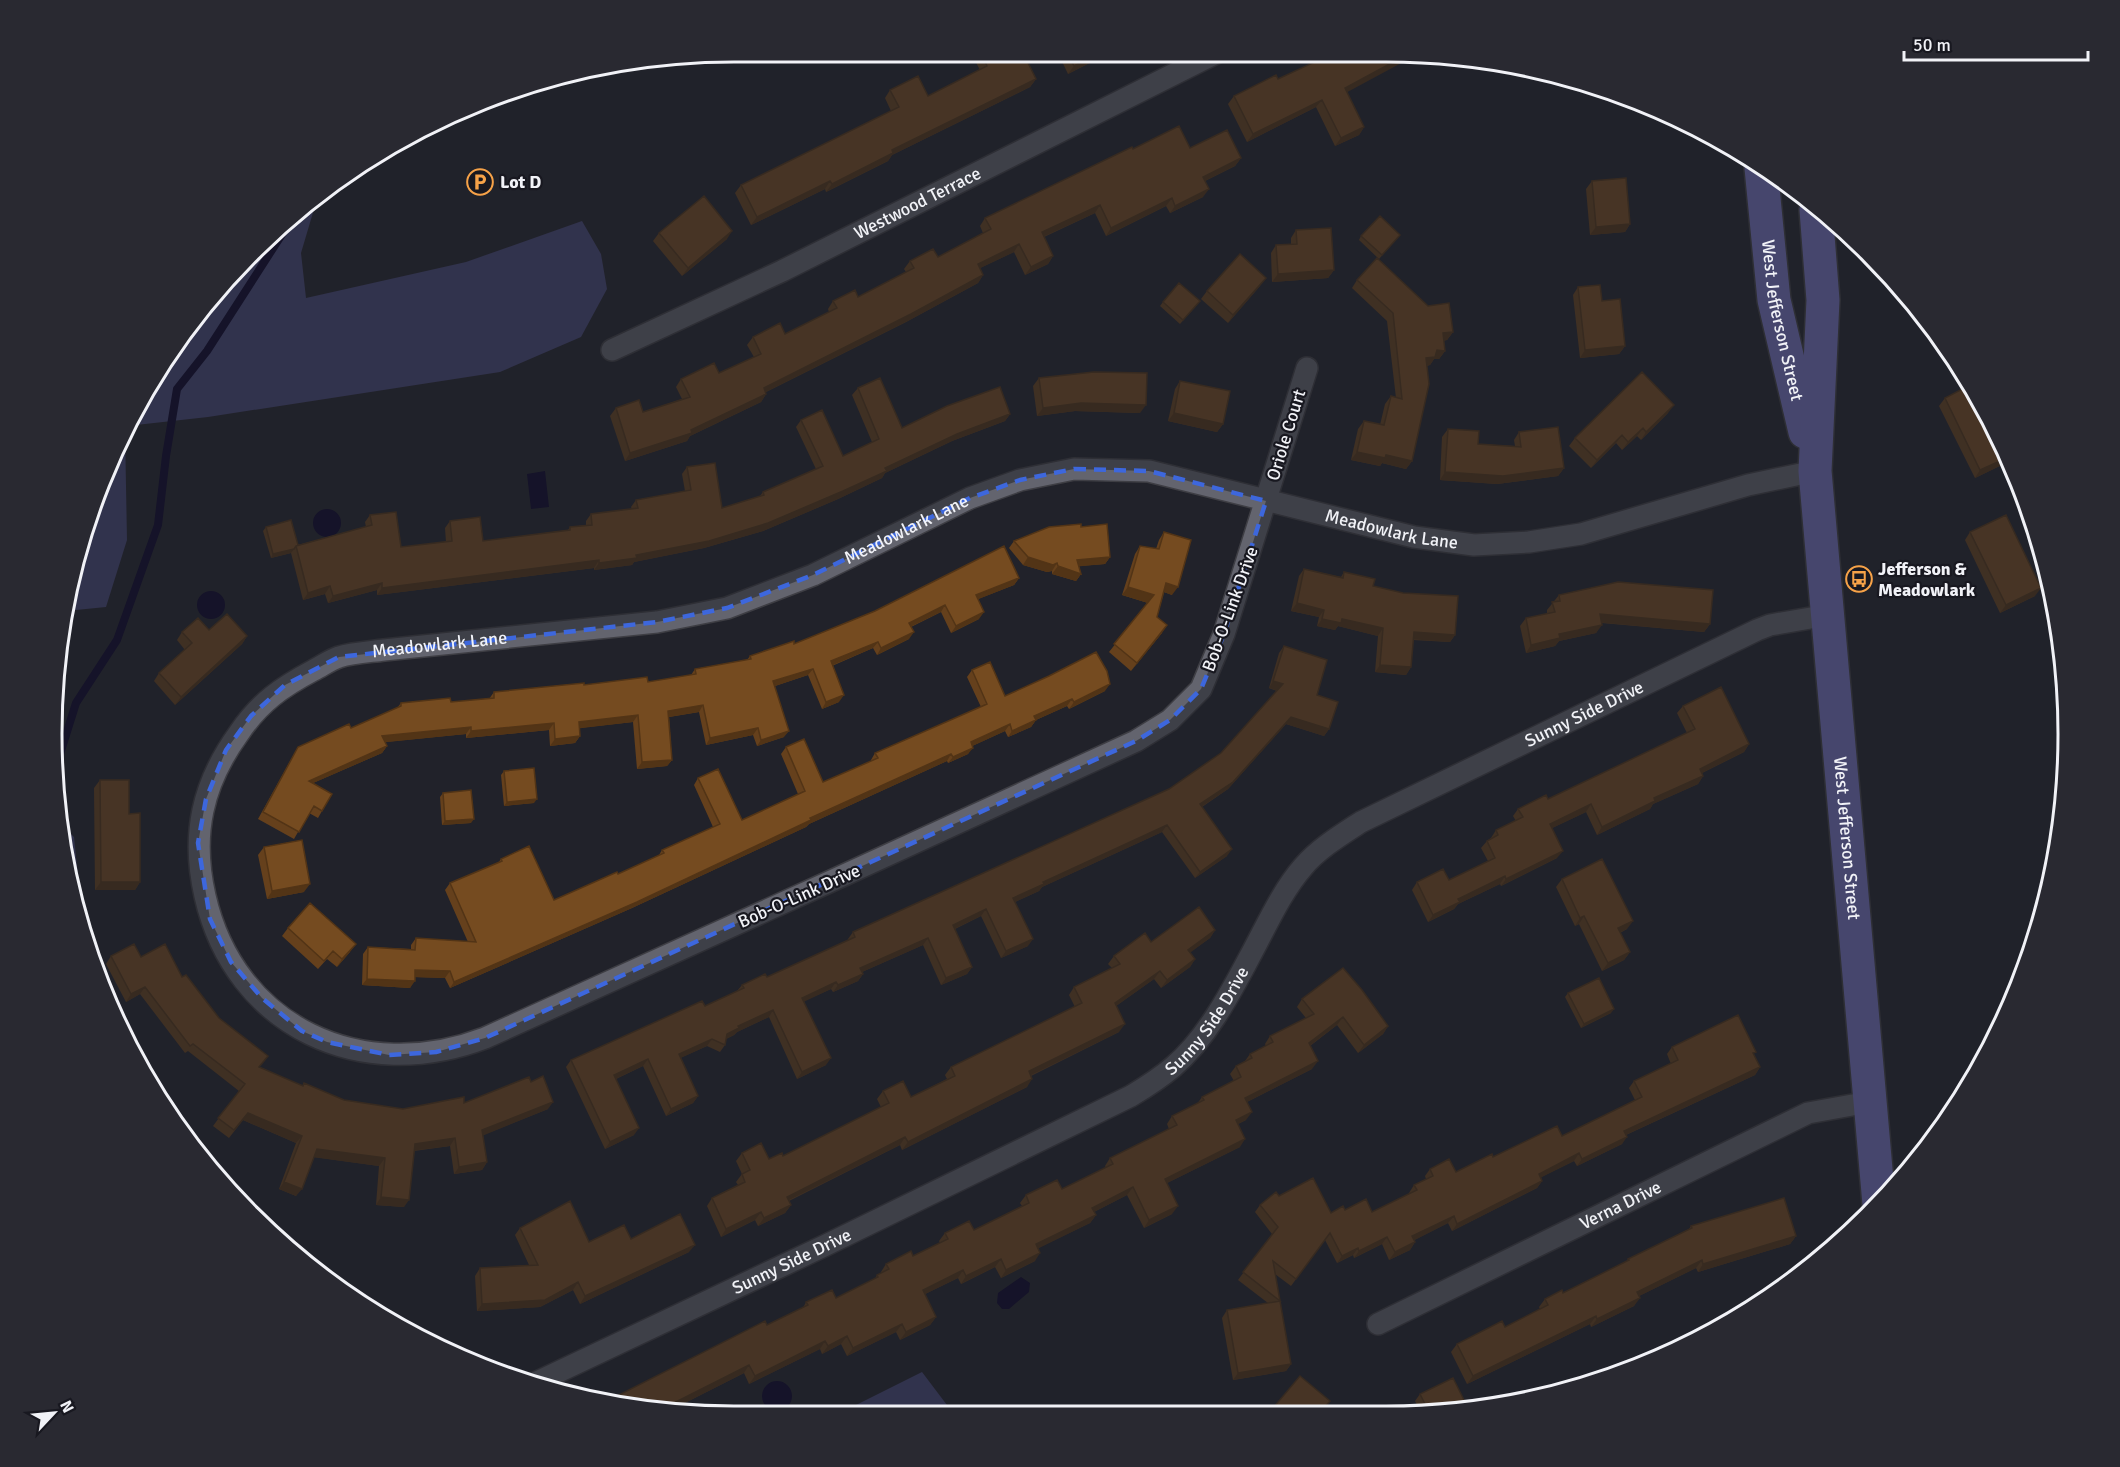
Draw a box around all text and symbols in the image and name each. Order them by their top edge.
scale bar [1904,24,2088,62]
text: 50 m [1913,34,1951,56]
street label: Westwood Terrace [850,162,984,244]
parking icon: Lot D [465,167,495,197]
place label: Lot D [500,171,541,193]
street label: West Jefferson Street [1757,239,1808,403]
street label: Oriole Court [1262,387,1310,483]
street label: Meadowlark Lane [841,490,972,569]
street label: Meadowlark Lane [1323,504,1460,554]
street label: Bob-O-Link Drive [1197,544,1263,674]
place label: Jefferson & Meadowlark [1878,558,1976,601]
bus stop icon: Jefferson & Meadowlark [1844,564,1874,594]
street label: Meadowlark Lane [371,626,508,662]
street label: Sunny Side Drive [1521,676,1647,752]
street label: West Jefferson Street [1829,756,1865,921]
street label: Bob-O-Link Drive [735,859,863,933]
street label: Sunny Side Drive [1160,963,1253,1080]
street label: Verna Drive [1576,1176,1665,1234]
street label: Sunny Side Drive [728,1223,855,1299]
north arrow [24,1383,84,1443]
text: N [55,1397,78,1416]

